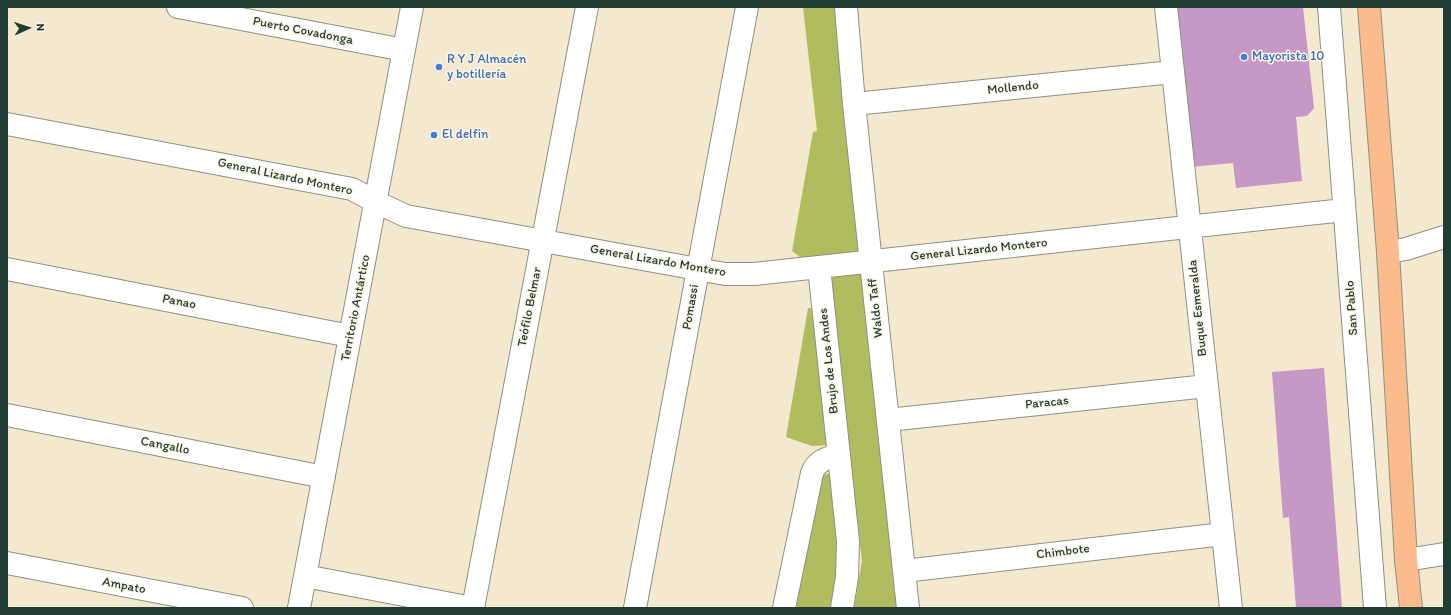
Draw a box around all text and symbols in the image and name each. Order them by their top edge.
north arrow [8,8,48,48]
street label: Puerto Covadonga [251,14,355,48]
text: N [34,23,47,31]
place label: Mayorista 10 [1252,49,1324,65]
place label: R Y J Almacén y botillería [447,52,526,83]
marker: Mayorista 10 [1239,52,1249,62]
marker: R Y J Almacén y botillería [434,62,444,72]
street label: Mollendo [987,78,1039,98]
place label: El delfin [442,127,488,143]
marker: El delfin [429,130,439,140]
street label: General Lizardo Montero [216,155,354,199]
street label: General Lizardo Montero [910,235,1048,265]
street label: General Lizardo Montero [589,241,727,281]
street label: Territorio Antártico [338,253,374,363]
street label: Buque Esmeralda [1185,259,1211,357]
street label: Teófilo Belmar [515,266,545,348]
street label: Waldo Taff [865,277,887,339]
street label: San Pablo [1342,280,1362,336]
street label: Pomassi [679,283,703,331]
street label: Panao [161,291,197,313]
street label: Brujo de Los Andes [816,307,842,415]
street label: Paracas [1024,393,1070,413]
street label: Cangallo [139,434,191,458]
street label: Chimbote [1035,541,1091,563]
street label: Ampato [101,574,147,598]

